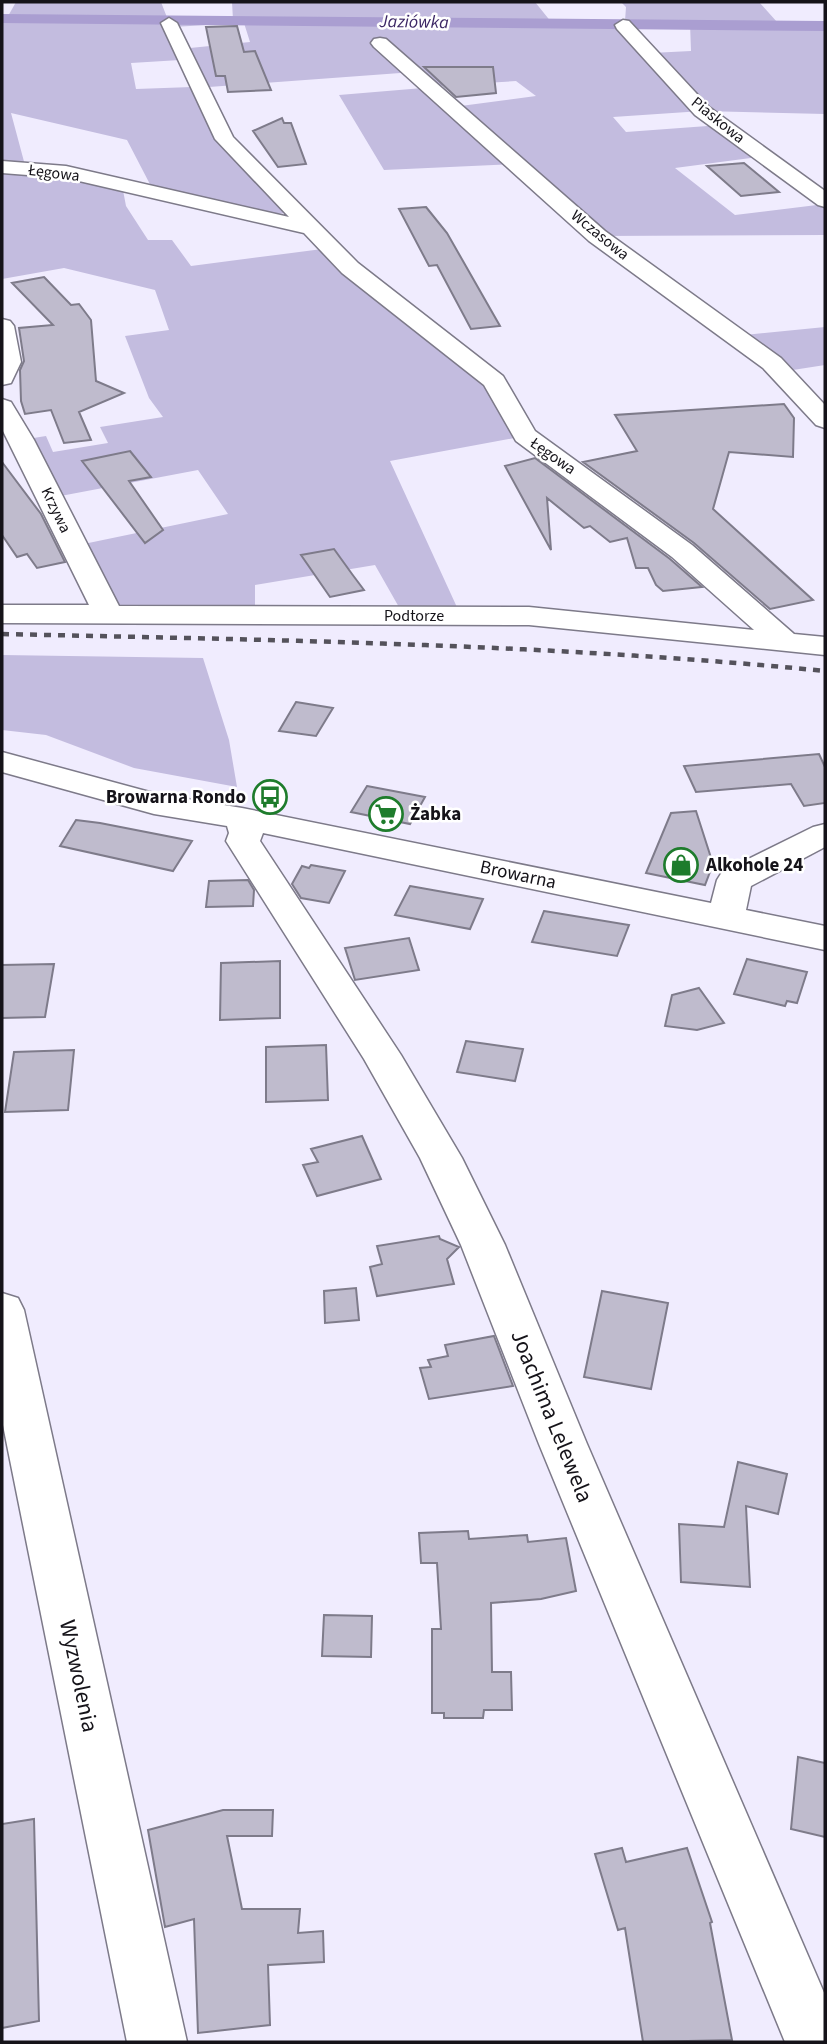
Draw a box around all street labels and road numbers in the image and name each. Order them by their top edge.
street label: Piaskowa [686,91,750,149]
street label: Łęgowa [26,159,81,187]
street label: Wczasowa [566,205,634,265]
street label: Łęgowa [525,432,580,480]
street label: Krzywa [36,483,76,537]
street label: Podtorze [384,605,444,627]
street label: Browarna [477,854,559,896]
street label: Joachima Lelewela [502,1325,602,1507]
street label: Wyzwolenia [51,1617,107,1735]

